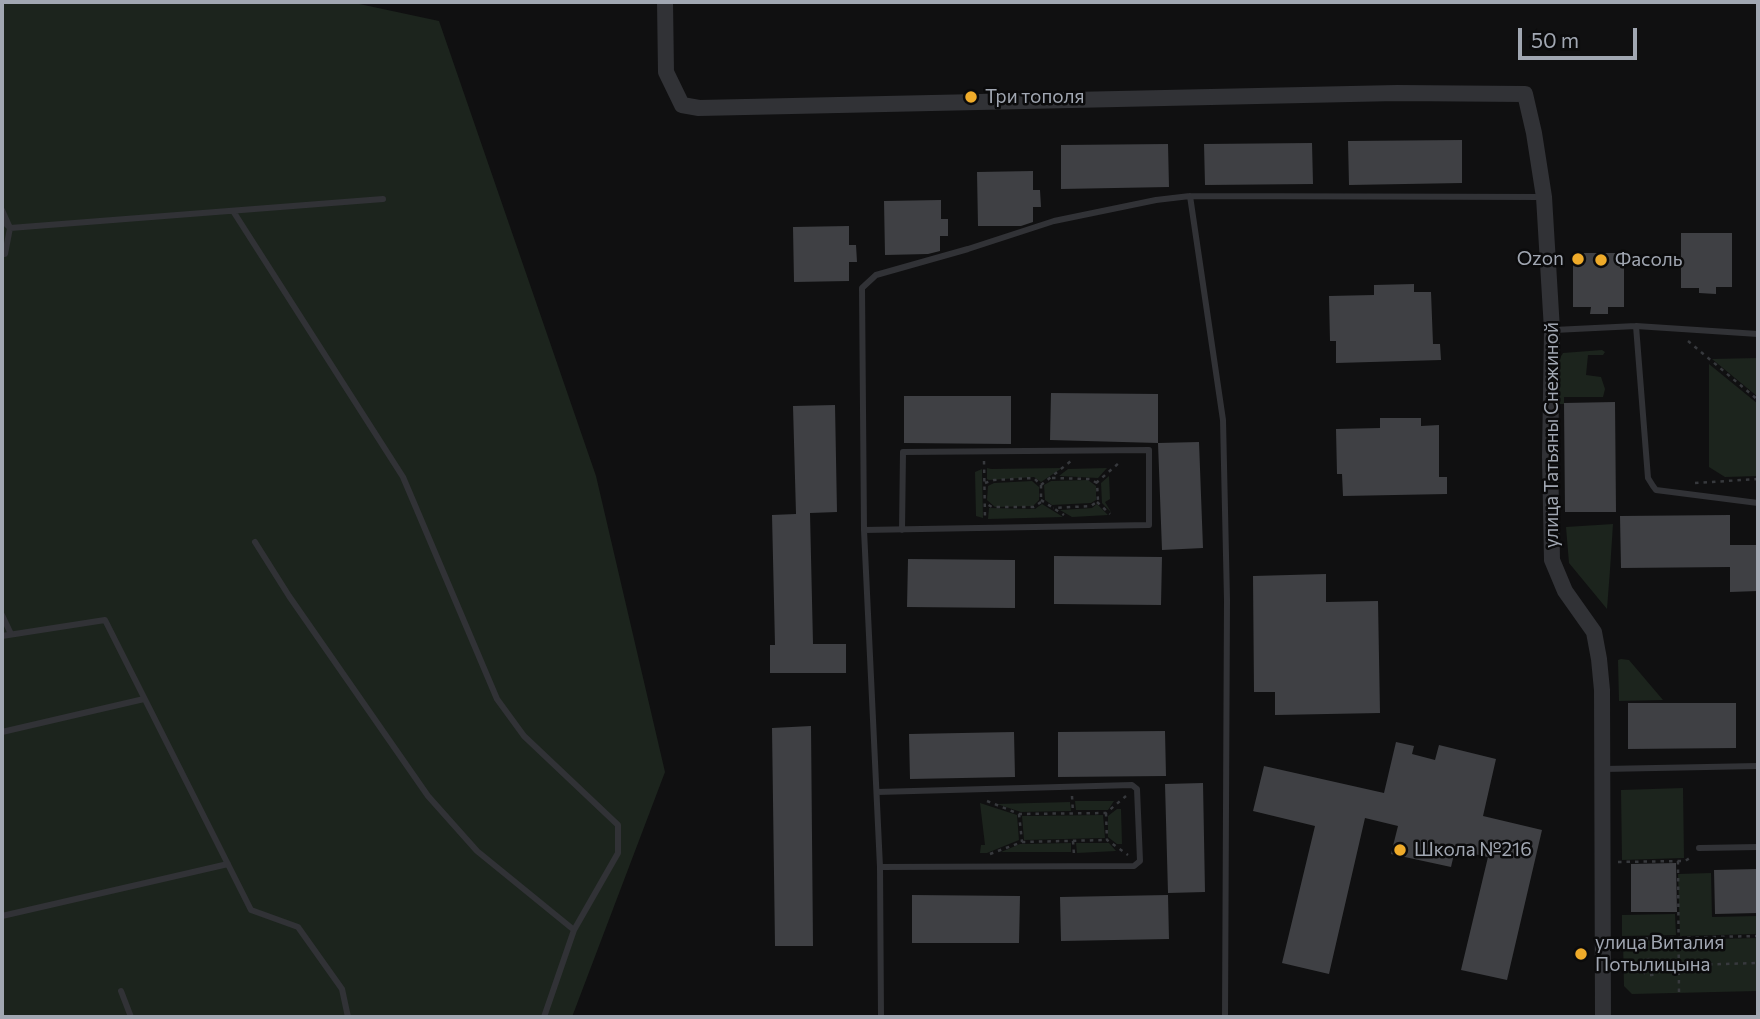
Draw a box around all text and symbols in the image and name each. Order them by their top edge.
scale bar [1522,14,1641,58]
text: 50 m [1531,27,1579,52]
place label: Три тополя [985,86,1084,108]
marker: Три тополя [963,89,979,105]
place label: Ozon [1517,248,1564,270]
place label: Фасоль [1615,249,1682,271]
marker: Ozon [1570,251,1586,267]
marker: Фасоль [1593,252,1609,268]
street label: улица Татьяны Снежиной [1541,322,1563,548]
place label: Школа №216 [1414,839,1532,861]
marker: Школа №216 [1392,842,1408,858]
place label: улица Виталия Потылицына [1595,932,1724,976]
marker: улица Виталия Потылицына [1573,946,1589,962]

